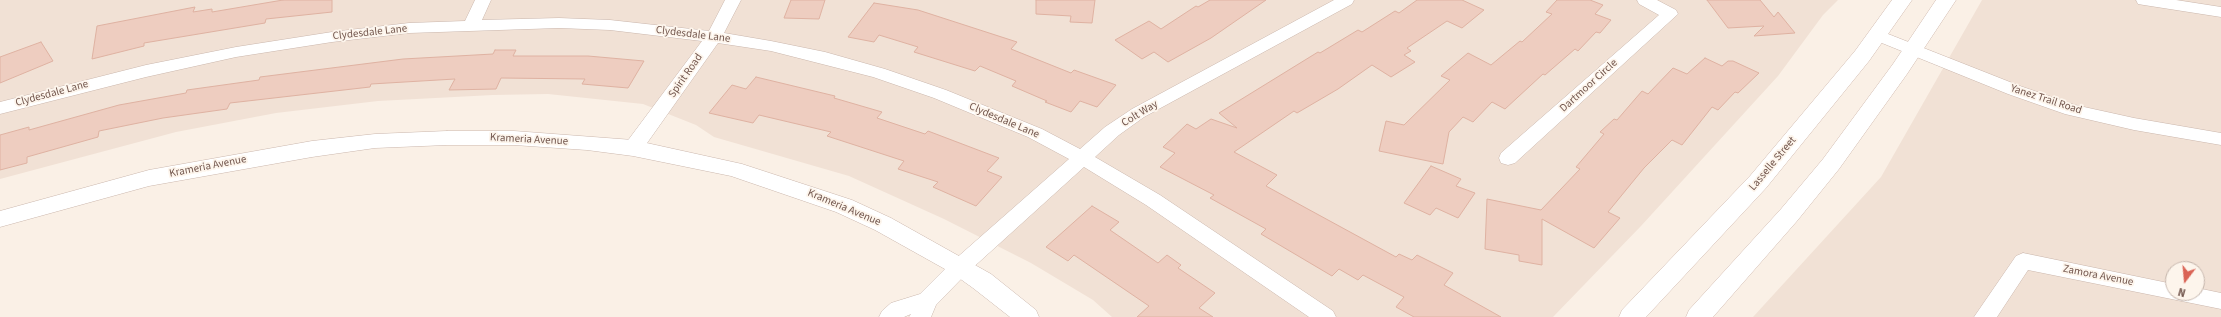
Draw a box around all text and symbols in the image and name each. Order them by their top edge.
street label: Clydesdale Lane [332,23,408,43]
street label: Clydesdale Lane [655,24,731,46]
street label: Spirit Road [666,51,706,101]
street label: Dartmoor Circle [1558,57,1620,115]
street label: Clydesdale Lane [14,78,90,110]
street label: Yanez Trail Road [2009,82,2083,118]
street label: Colt Way [1119,98,1161,130]
street label: Clydesdale Lane [967,100,1041,142]
street label: Krameria Avenue [490,131,568,149]
street label: Lasselle Street [1747,134,1799,194]
street label: Krameria Avenue [168,153,248,181]
street label: Krameria Avenue [805,187,883,229]
north arrow [2165,261,2205,301]
street label: Zamora Avenue [2062,263,2134,289]
text: N [2176,284,2187,300]

